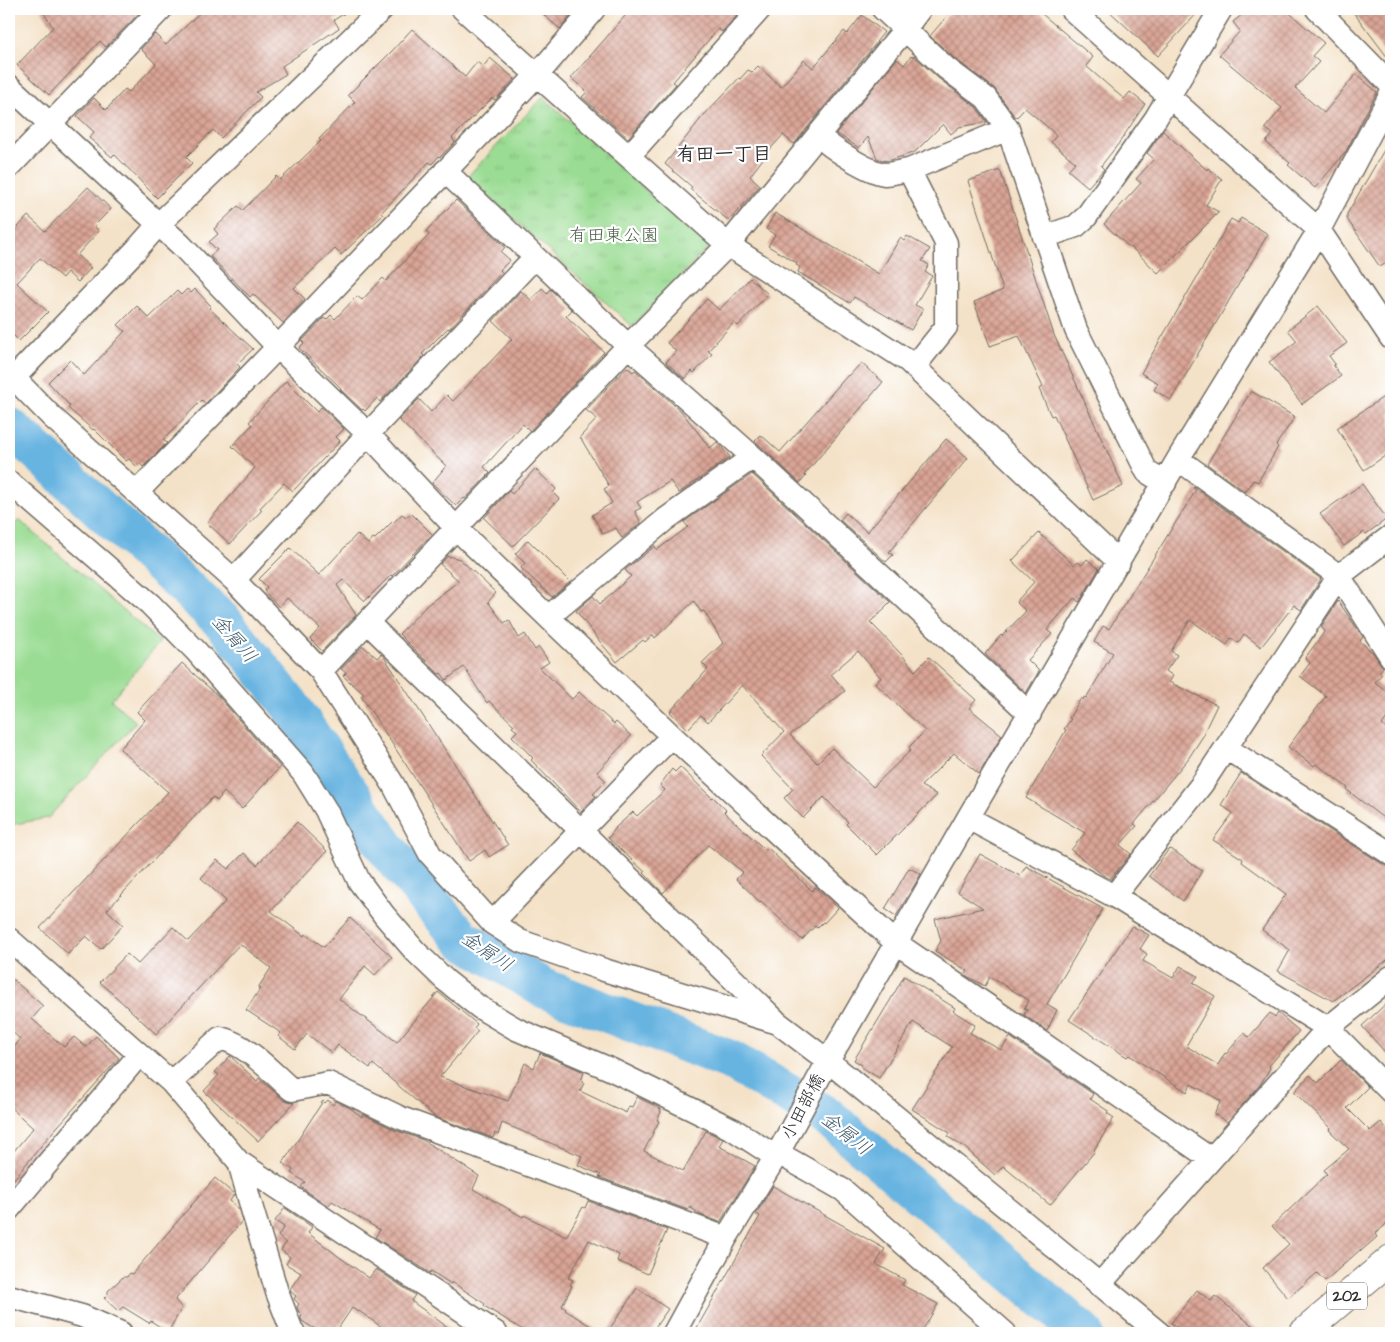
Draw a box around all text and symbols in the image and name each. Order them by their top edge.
district label: 有田一丁目 [676,141,772,168]
park label: 有田東公園 [569,223,659,248]
water label: 金屑川 [205,609,263,669]
water label: 金屑川 [456,925,518,979]
street label: 小田部橋 [775,1069,831,1145]
water label: 金屑川 [815,1106,877,1162]
road number: 202 [1327,1282,1367,1310]

